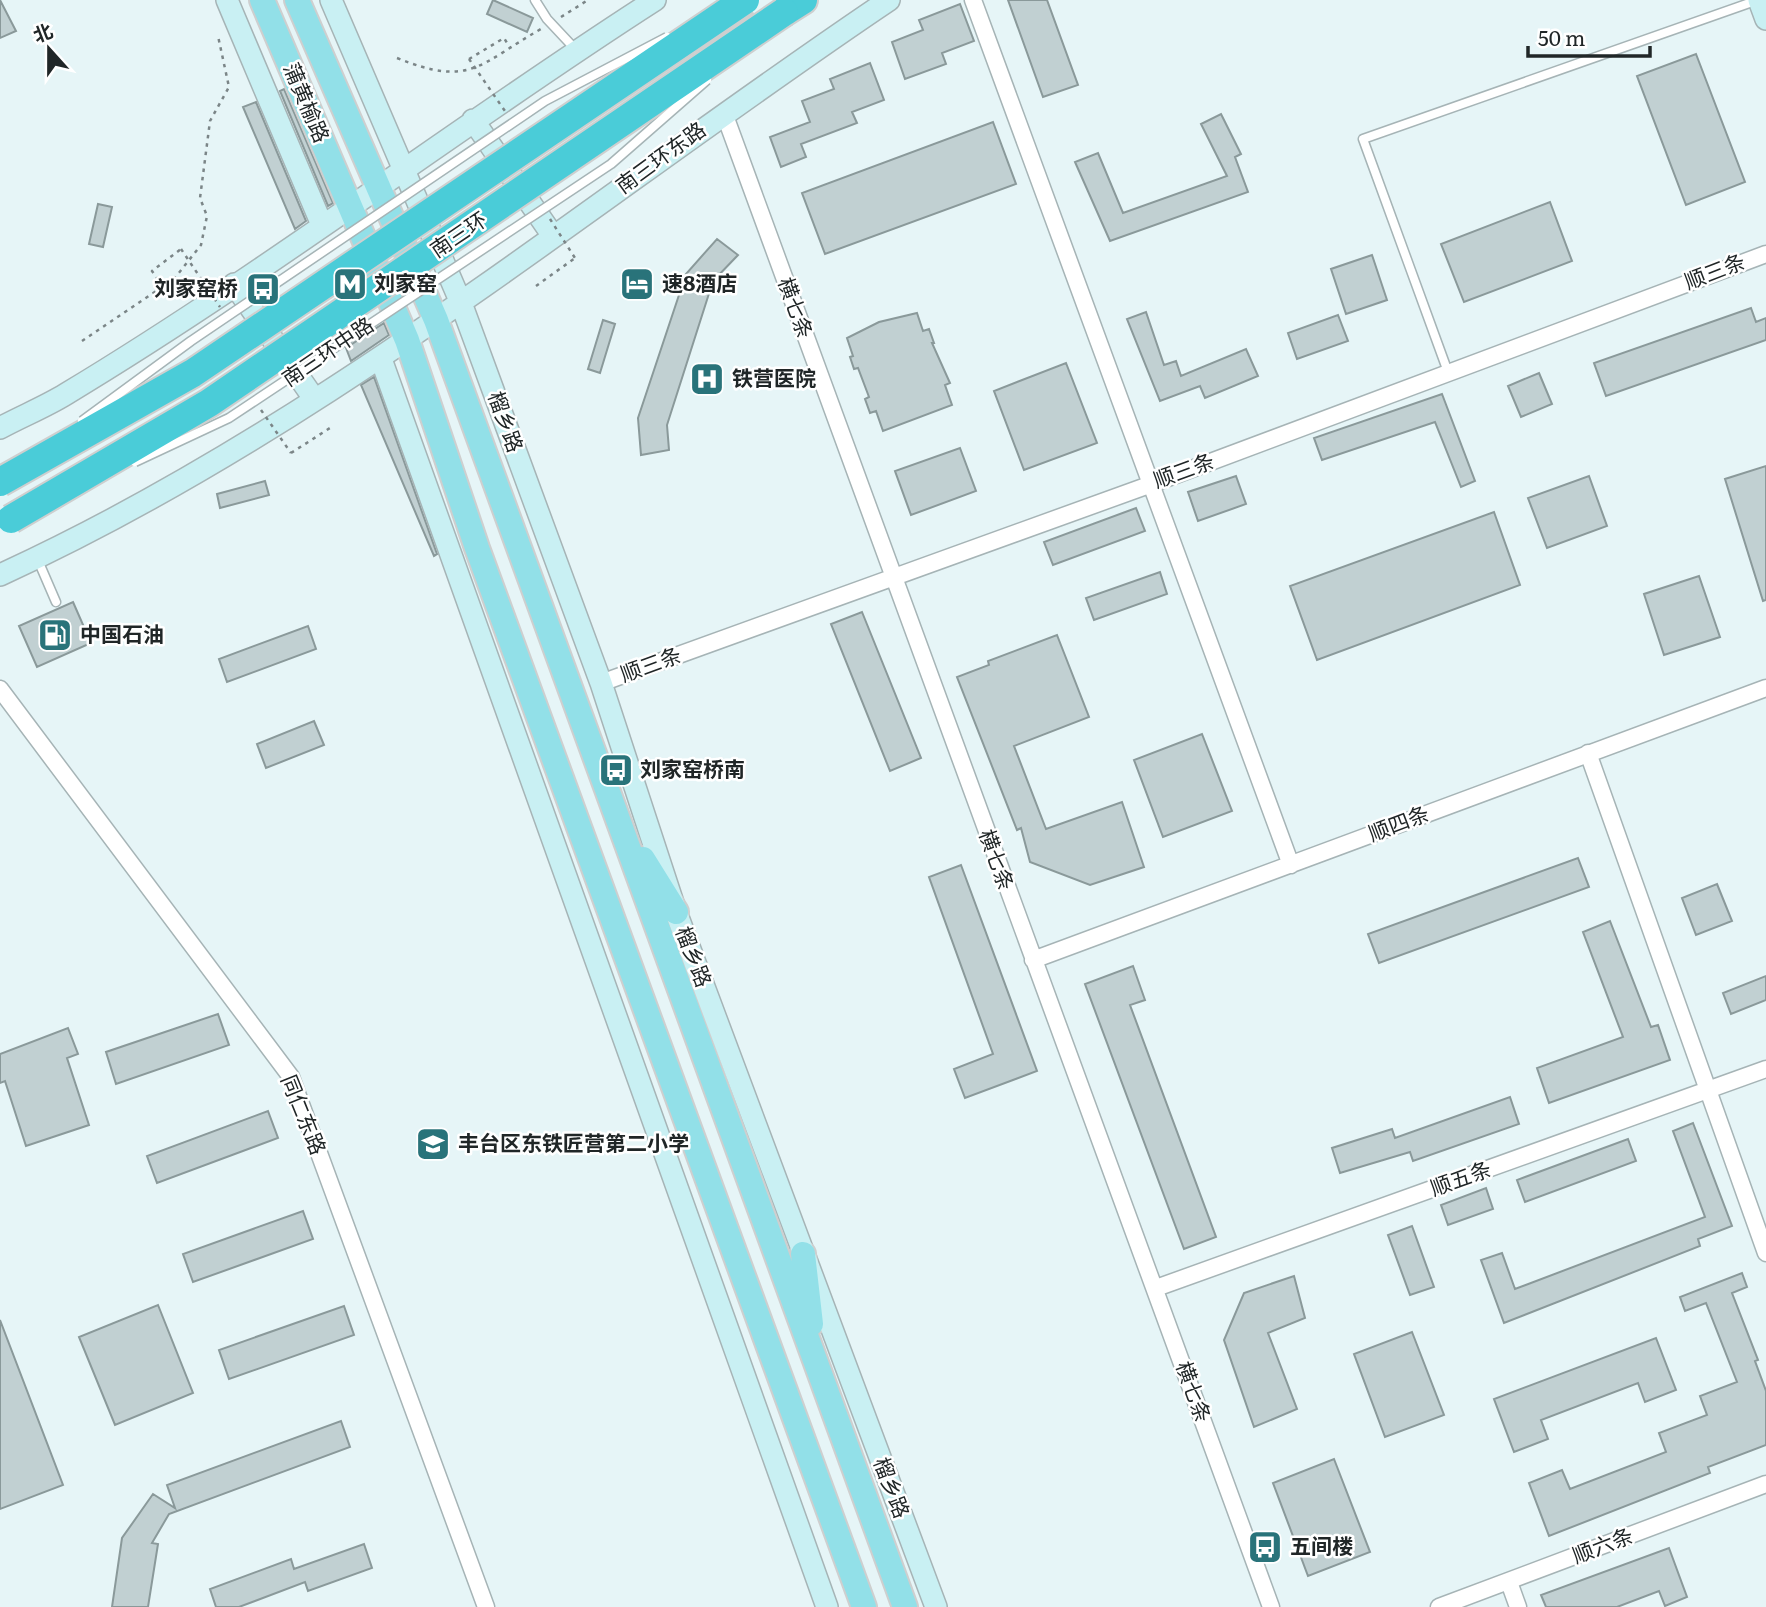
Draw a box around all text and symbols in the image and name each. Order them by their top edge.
north arrow [14,14,84,84]
scale bar [1528,14,1650,58]
text: 北 [29,16,56,49]
text: 50 m [1538,21,1585,52]
street label: 蒲黄榆路 [278,57,339,147]
street label: 南三环东路 [608,113,711,199]
street label: 南三环 [423,202,492,263]
street label: 顺三条 [1679,244,1749,295]
metro station icon: 刘家窑 [331,265,369,303]
hotel icon: 速8酒店 [618,265,656,303]
place label: 刘家窑 [374,266,437,297]
place label: 速8酒店 [662,266,737,297]
bus stop icon: 刘家窑桥 [244,270,282,308]
place label: 刘家窑桥 [154,271,238,302]
street label: 横七条 [772,272,823,342]
street label: 南三环中路 [274,308,379,392]
hospital icon: 铁营医院 [688,360,726,398]
place label: 铁营医院 [732,361,816,392]
street label: 榴乡路 [482,386,533,456]
street label: 顺三条 [1148,443,1218,494]
fuel station icon: 中国石油 [36,616,74,654]
place label: 中国石油 [80,617,164,648]
street label: 顺三条 [615,637,685,688]
bus stop icon: 刘家窑桥南 [597,751,635,789]
place label: 刘家窑桥南 [640,752,745,783]
street label: 顺四条 [1363,796,1433,847]
street label: 横七条 [973,824,1024,894]
street label: 榴乡路 [670,921,721,991]
street label: 同仁东路 [275,1069,335,1159]
school or university icon: 丰台区东铁匠营第二小学 [414,1125,452,1163]
place label: 丰台区东铁匠营第二小学 [458,1126,689,1157]
street label: 顺五条 [1425,1151,1495,1202]
street label: 横七条 [1170,1356,1221,1426]
street label: 榴乡路 [868,1452,919,1522]
street label: 顺六条 [1567,1518,1637,1569]
bus stop icon: 五间楼 [1246,1528,1284,1566]
place label: 五间楼 [1290,1529,1353,1560]

